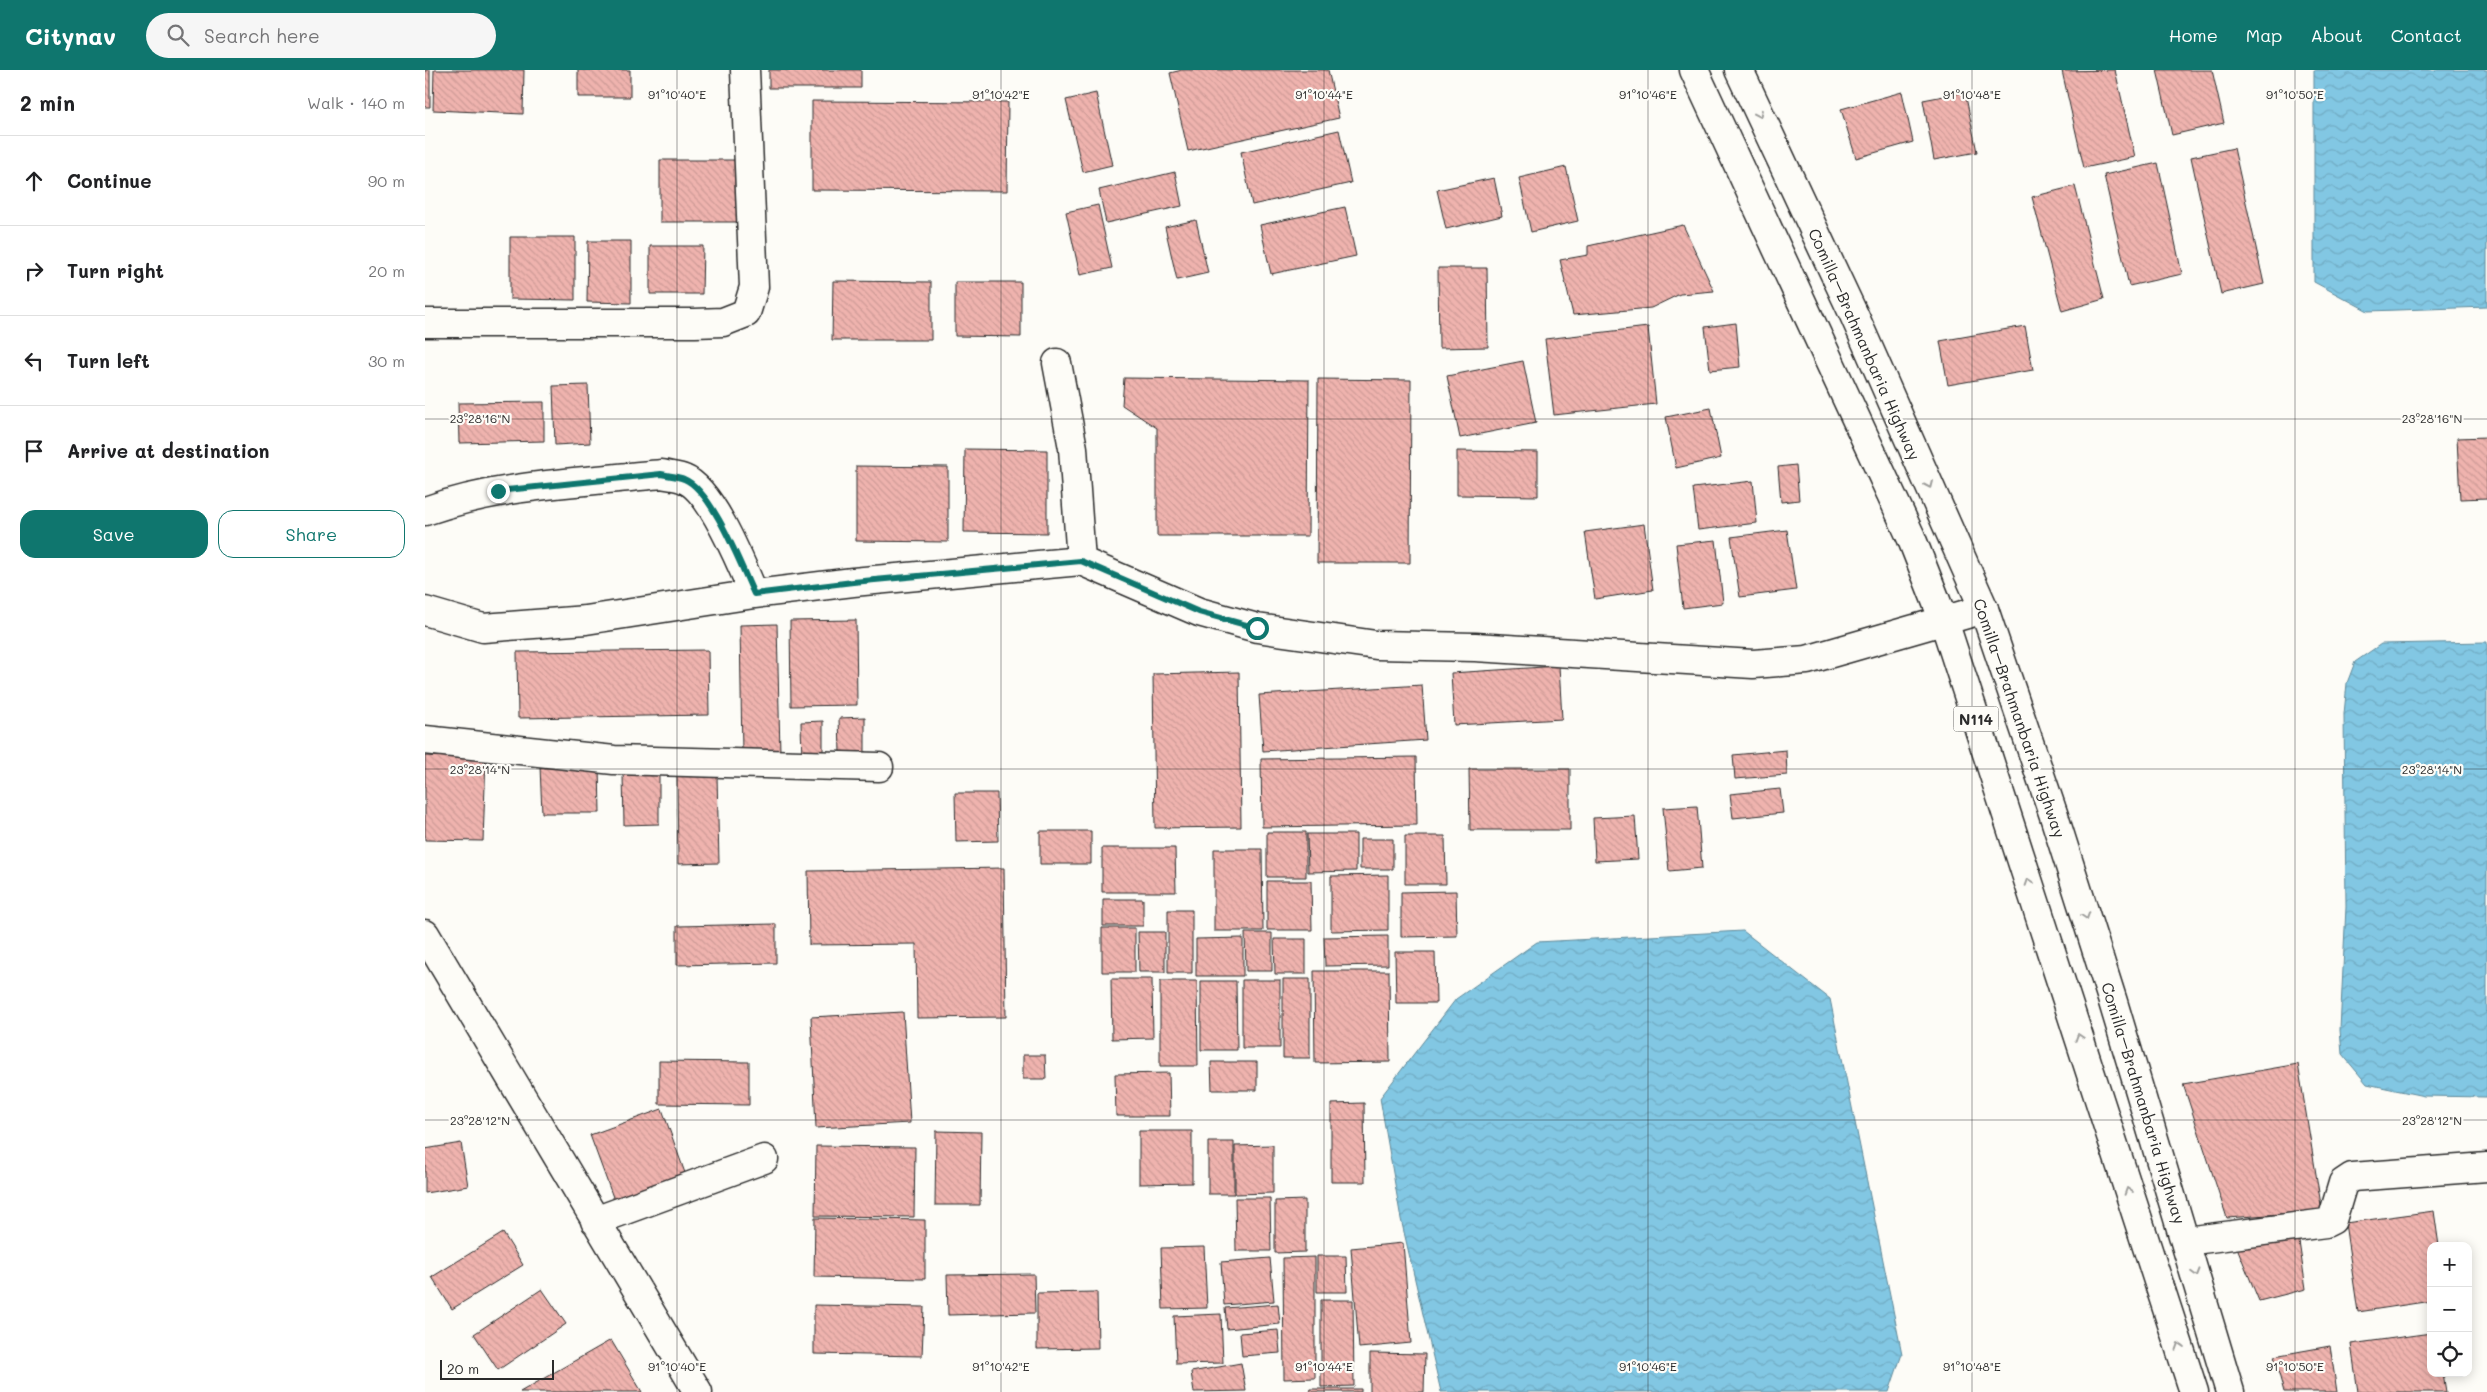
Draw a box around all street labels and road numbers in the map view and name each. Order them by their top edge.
street label: Comilla–Brahmanbaria Highway [1804,225,1926,463]
street label: Comilla–Brahmanbaria Highway [1969,596,2071,840]
road number: N114 [1953,706,1999,732]
street label: Comilla–Brahmanbaria Highway [2097,980,2191,1226]

